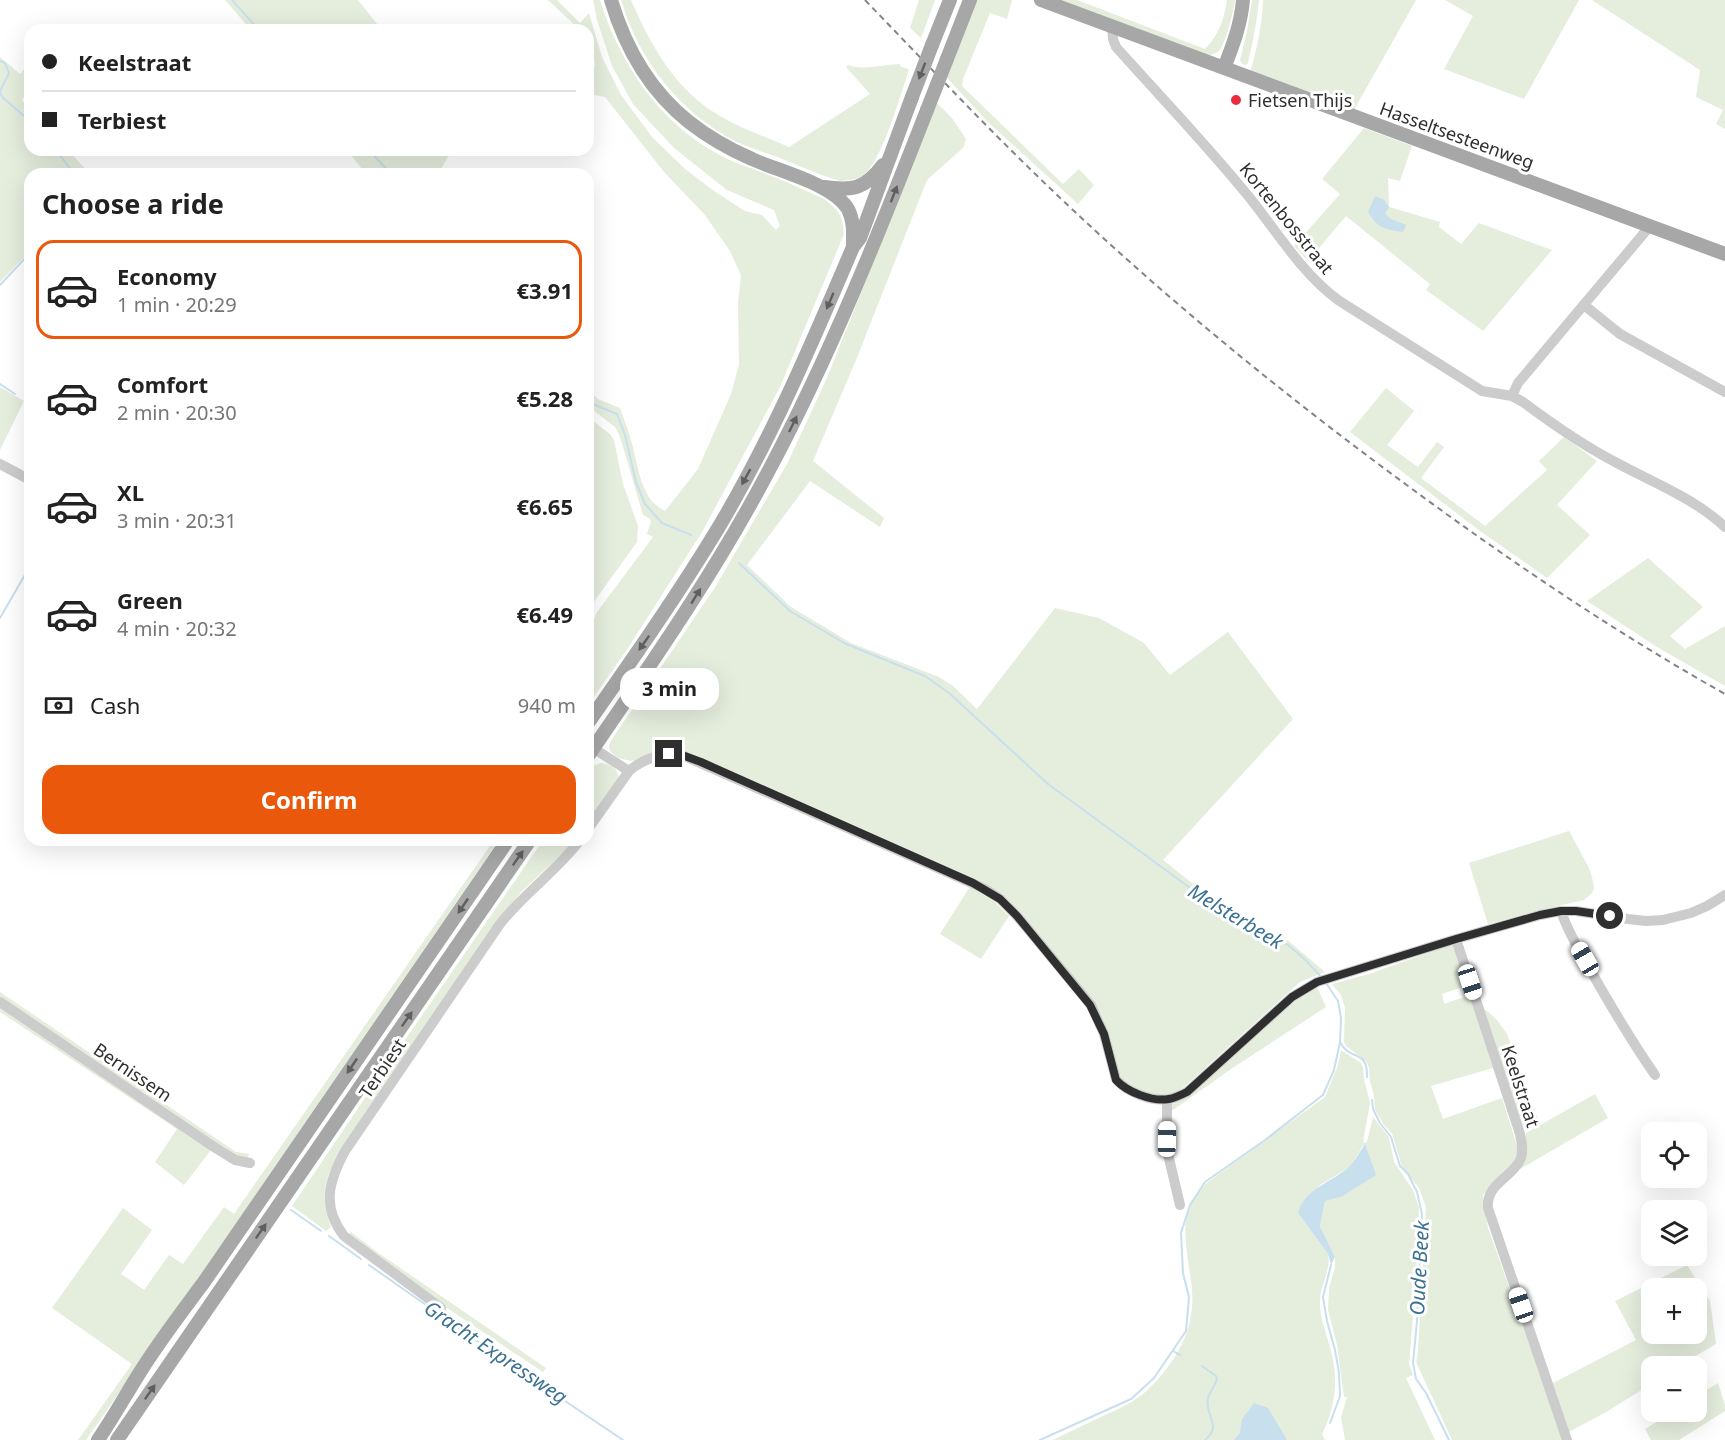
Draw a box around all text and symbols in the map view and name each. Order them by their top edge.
text: Keelstraat [78,47,191,77]
one-way arrow [917,62,926,80]
place label: Fietsen Thijs [1248,88,1352,112]
marker: Fietsen Thijs [1229,93,1243,107]
street label: Hasseltsesteenweg [1376,96,1538,174]
text: Terbiest [78,105,166,135]
street label: Kortenbosstraat [1235,157,1340,279]
text: Choose a ride [42,185,224,222]
one-way arrow [890,185,899,203]
text: Economy [117,261,216,291]
icon: car [45,263,99,317]
text: €3.91 [516,275,573,305]
text: 1 min · 20:29 [117,291,237,318]
one-way arrow [825,292,834,310]
text: Comfort [117,369,208,399]
icon: car [45,371,99,425]
text: €5.28 [516,383,573,413]
text: 2 min · 20:30 [117,399,237,426]
one-way arrow [789,415,798,432]
one-way arrow [741,468,751,485]
text: XL [117,477,144,507]
icon: car [45,479,99,533]
text: €6.65 [516,491,573,521]
text: 3 min · 20:31 [117,507,237,534]
text: Green [117,585,183,615]
icon: car [45,587,99,641]
one-way arrow [690,588,702,604]
text: €6.49 [516,599,573,629]
text: 4 min · 20:32 [117,615,237,642]
one-way arrow [638,634,650,650]
callout: 3 min [620,667,718,709]
text: 3 min [642,675,697,702]
icon: cash [42,689,75,722]
text: Cash [90,690,140,720]
text: 940 m [518,692,576,719]
route end [655,740,682,767]
button: Confirm [42,765,576,834]
one-way arrow [512,851,524,867]
water label: Melsterbeek [1183,877,1290,956]
one-way arrow [457,897,469,913]
route start [1596,902,1623,929]
car [1568,939,1602,979]
car [1456,962,1484,1002]
one-way arrow [401,1011,413,1027]
street label: Terbiest [353,1033,411,1103]
street label: Bernissem [89,1037,177,1107]
street label: Keelstraat [1496,1042,1546,1131]
one-way arrow [346,1058,358,1074]
car [1158,1121,1176,1157]
map controls [1641,1122,1707,1422]
button: locate [1641,1122,1707,1188]
button: layers [1641,1200,1707,1266]
water label: Oude Beek [1403,1219,1435,1316]
one-way arrow [255,1224,267,1240]
button: + [1641,1278,1707,1344]
car [1507,1285,1535,1325]
water label: Gracht Expressweg [419,1294,573,1410]
button: − [1641,1356,1707,1422]
one-way arrow [144,1384,156,1400]

